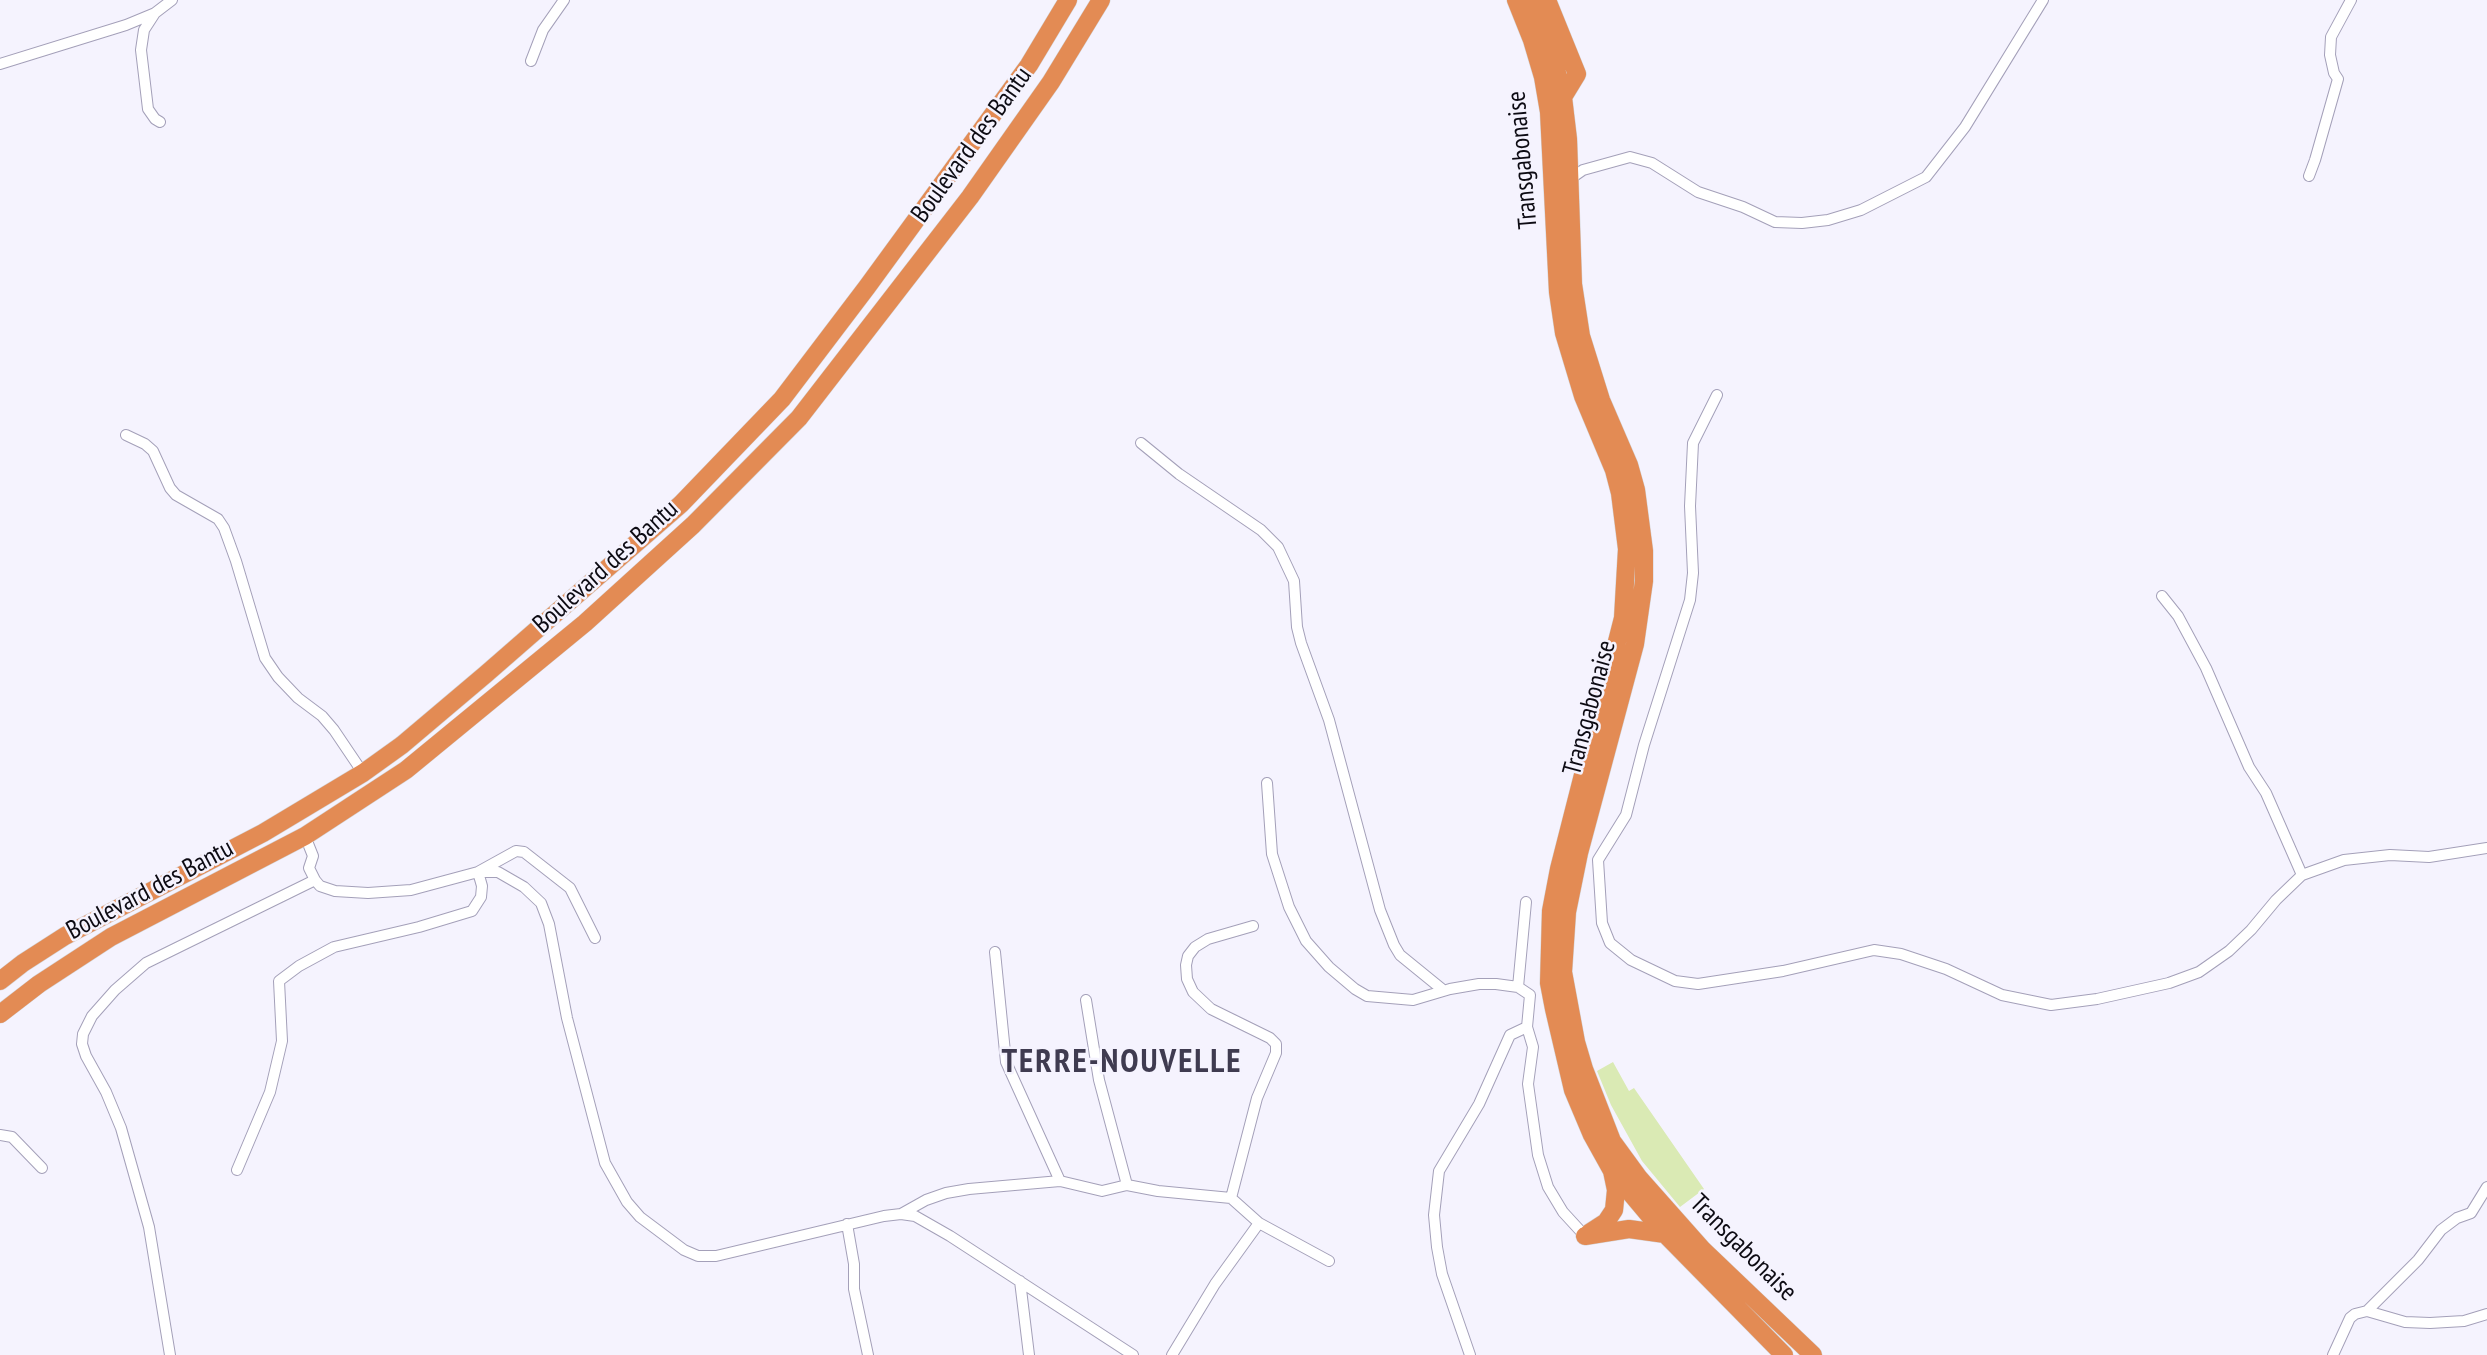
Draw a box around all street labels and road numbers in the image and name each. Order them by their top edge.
street label: Boulevard des Bantu [905,61,1039,229]
street label: Transgabonaise [1501,90,1545,230]
street label: Boulevard des Bantu [527,494,685,640]
street label: Transgabonaise [1557,637,1623,779]
street label: Boulevard des Bantu [61,833,239,947]
street label: Transgabonaise [1683,1188,1803,1308]

